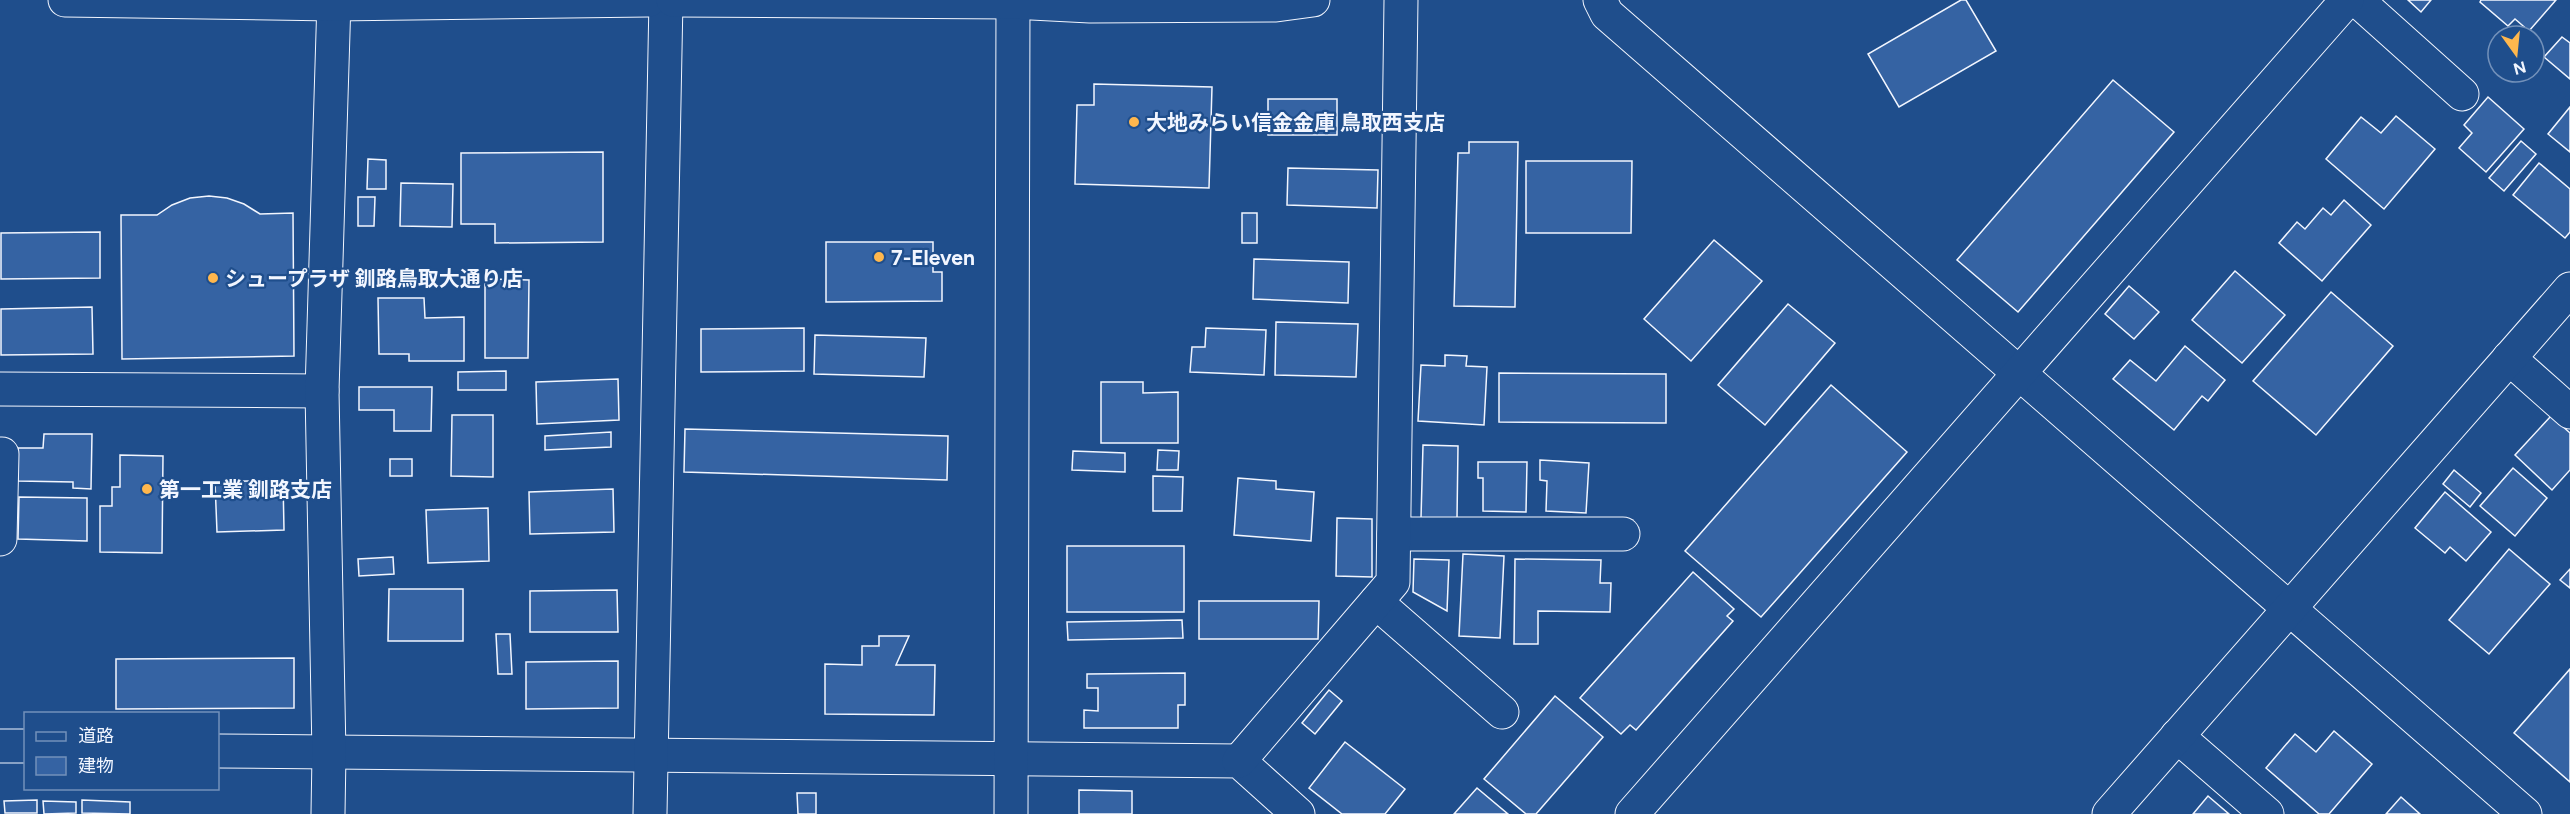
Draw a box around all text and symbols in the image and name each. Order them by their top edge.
north arrow [2486,24,2546,84]
text: N [2511,57,2528,79]
place label: 大地みらい信金金庫 鳥取西支店 [1146,110,1445,135]
marker: 大地みらい信金金庫 鳥取西支店 [1127,115,1141,129]
place label: 7-Eleven [891,245,975,270]
marker: 7-Eleven [872,250,886,264]
place label: シュープラザ 釧路鳥取大通り店 [225,266,523,291]
marker: シュープラザ 釧路鳥取大通り店 [206,271,220,285]
place label: 第一工業 釧路支店 [159,477,332,502]
marker: 第一工業 釧路支店 [140,482,154,496]
legend [24,712,219,790]
text: 道路 [78,725,114,747]
text: 建物 [78,755,114,777]

